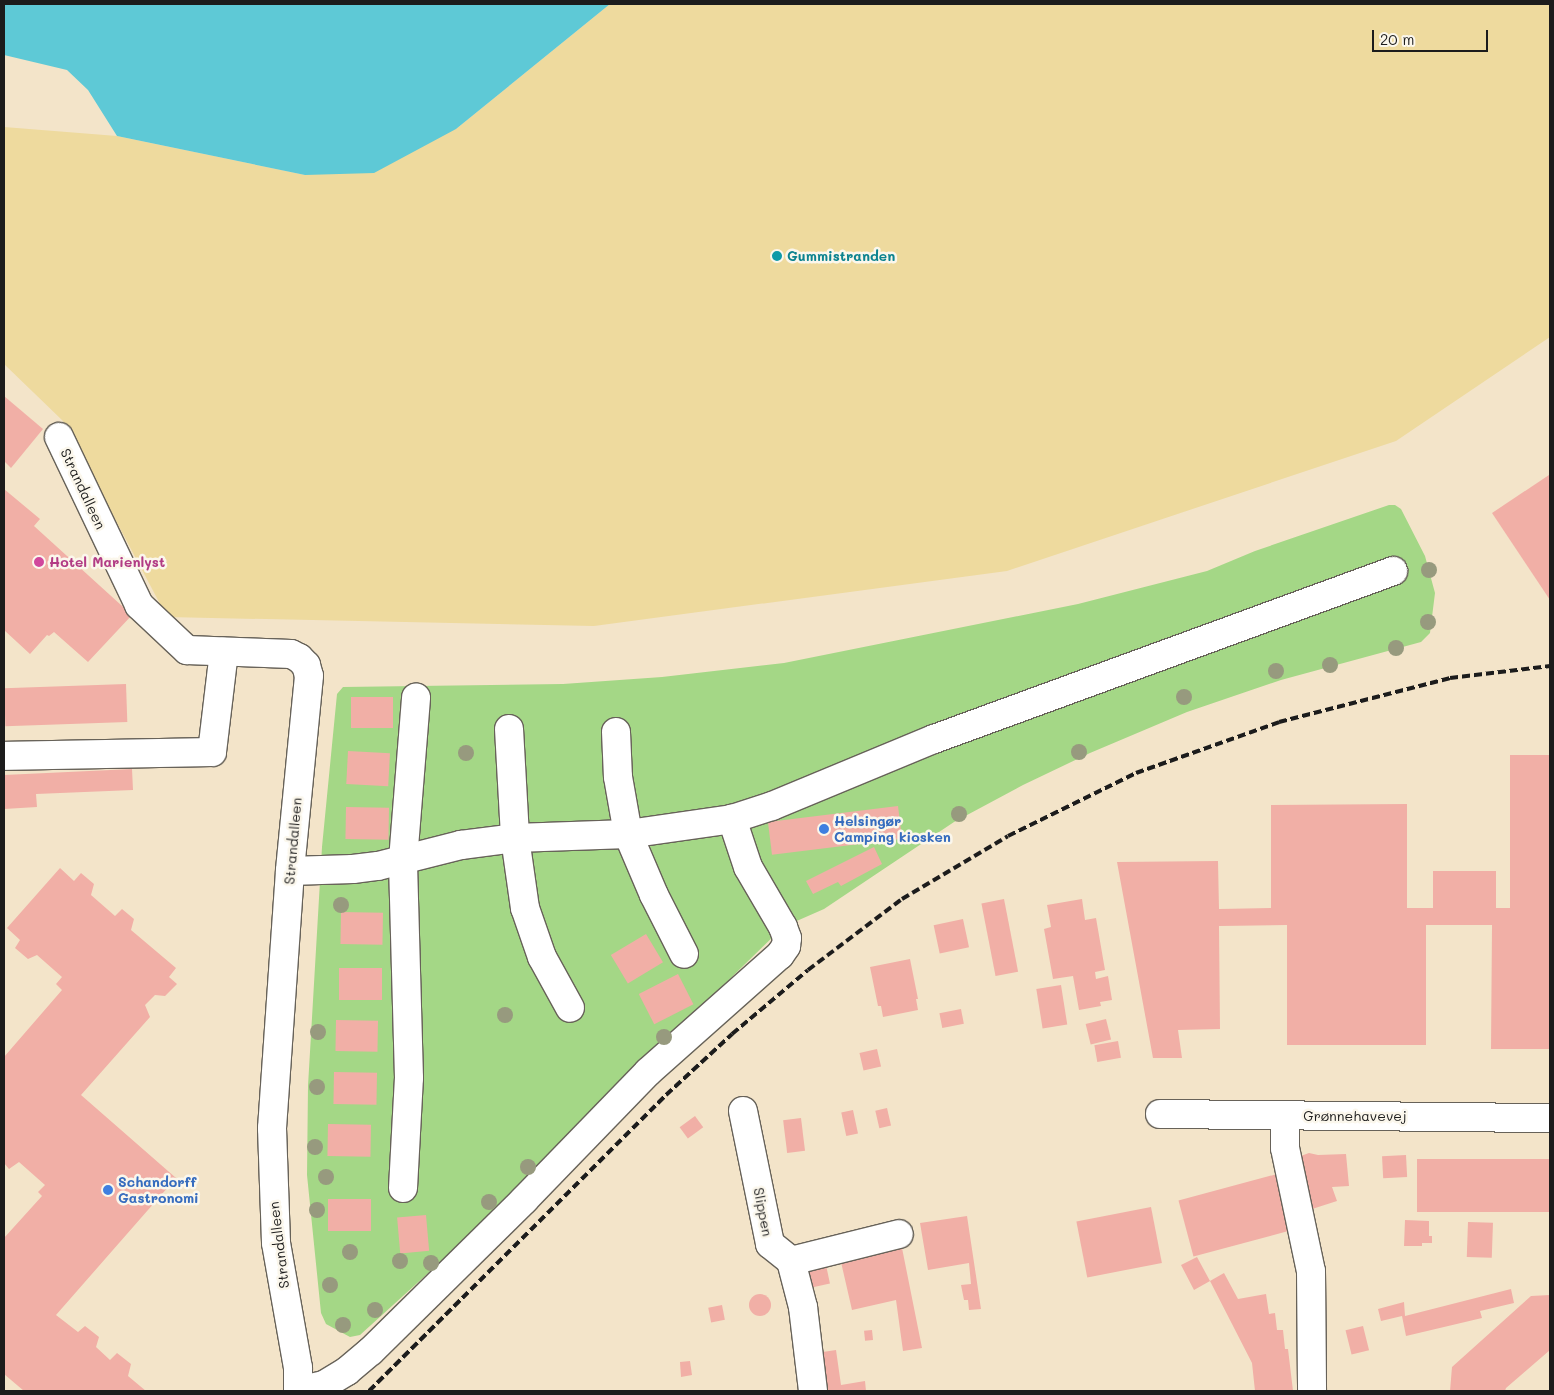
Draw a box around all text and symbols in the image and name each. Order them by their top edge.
scale bar [1374,20,1490,52]
text: 20 m [1380,29,1414,49]
place label: Gummistranden [787,248,895,264]
marker: Gummistranden [771,250,783,262]
street label: Strandalleen [57,446,109,532]
place label: Hotel Marienlyst [49,554,165,570]
marker: Hotel Marienlyst [33,556,45,568]
street label: Strandalleen [281,797,305,885]
place label: Helsingør Camping kiosken [834,813,951,846]
marker: Helsingør Camping kiosken [818,823,830,835]
street label: Grønnehavevej [1303,1108,1407,1124]
place label: Schandorff Gastronomi [118,1174,199,1206]
marker: Schandorff Gastronomi [102,1184,114,1196]
street label: Slippen [750,1186,776,1238]
street label: Strandalleen [265,1201,293,1289]

